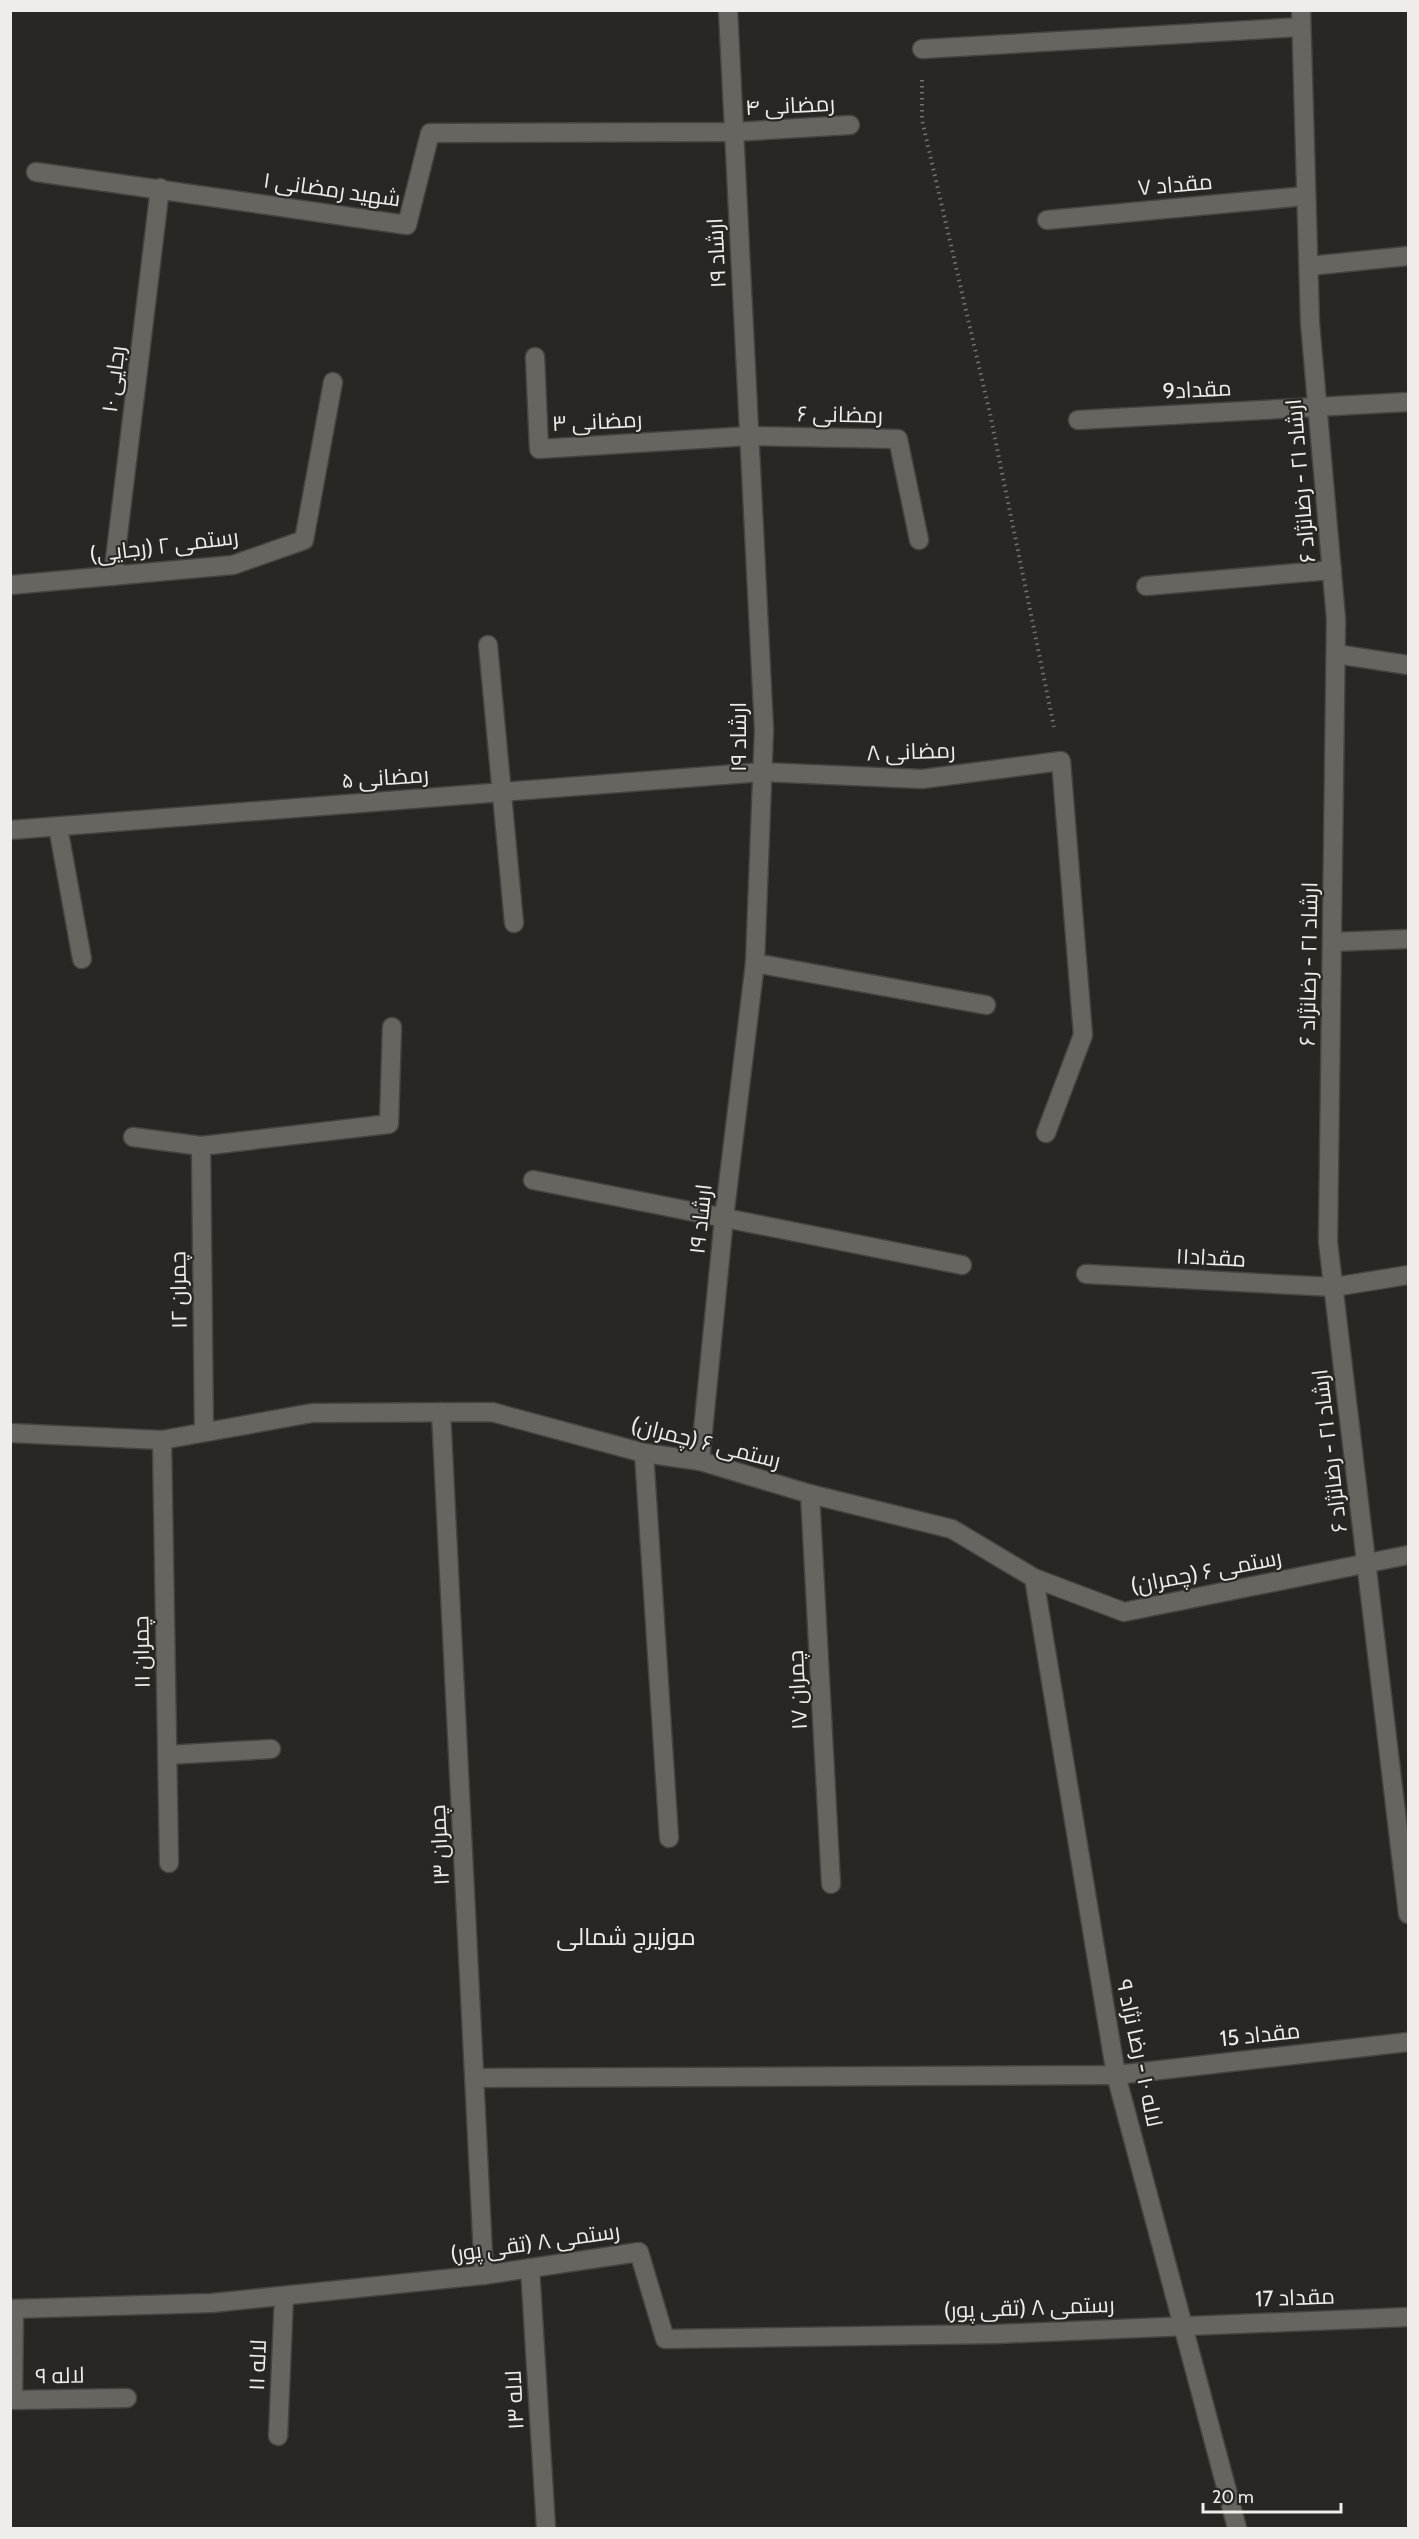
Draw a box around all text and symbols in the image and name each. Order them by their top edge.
street label: رمضانی ۴ [744,90,836,121]
street label: شهید رمضانی ۱ [262,167,402,212]
street label: مقداد ۷ [1136,168,1214,201]
street label: ارشاد ۱۹ [701,217,732,289]
street label: رجایی ۱۰ [96,344,131,414]
street label: مقداد9 [1162,374,1232,405]
street label: ارشاد ۲۱ - رضانژاد ۶ [1280,398,1321,564]
street label: رمضانی ۶ [797,400,883,429]
street label: رمضانی ۳ [551,406,643,437]
street label: رستمی ۲ (رجایی) [88,523,240,568]
street label: ارشاد ۱۹ [725,702,752,772]
street label: رمضانی ۸ [866,736,956,767]
street label: رمضانی ۵ [340,761,430,794]
street label: ارشاد ۲۱ - رضانژاد ۶ [1294,882,1323,1046]
street label: ارشاد ۱۹ [683,1183,718,1255]
street label: مقداد۱۱ [1175,1242,1247,1273]
street label: چمران ۱۲ [164,1251,194,1329]
street label: ارشاد ۲۱ - رضانژاد ۶ [1306,1368,1353,1534]
street label: رستمی ۶ (چمران) [628,1411,783,1475]
street label: رستمی ۶ (چمران) [1128,1544,1284,1600]
street label: چمران ۱۱ [127,1615,157,1689]
street label: چمران ۱۷ [782,1649,814,1730]
street label: چمران ۱۳ [424,1804,456,1886]
district label: موزیرج شمالی [556,1922,696,1953]
street label: لاله ۱۰ - رضا نژاد ۹ [1111,1977,1168,2129]
street label: مقداد 15 [1219,2017,1302,2052]
street label: رستمی ۸ (تقی پور) [449,2217,622,2269]
street label: مقداد 17 [1255,2283,1335,2312]
street label: رستمی ۸ (تقی پور) [943,2291,1115,2325]
street label: لاله ۱۱ [243,2339,272,2391]
street label: لاله ۹ [35,2362,85,2389]
street label: لاله ۱۳ [499,2370,530,2430]
scale bar [1203,2476,1341,2514]
text: 20 m [1212,2486,1254,2508]

